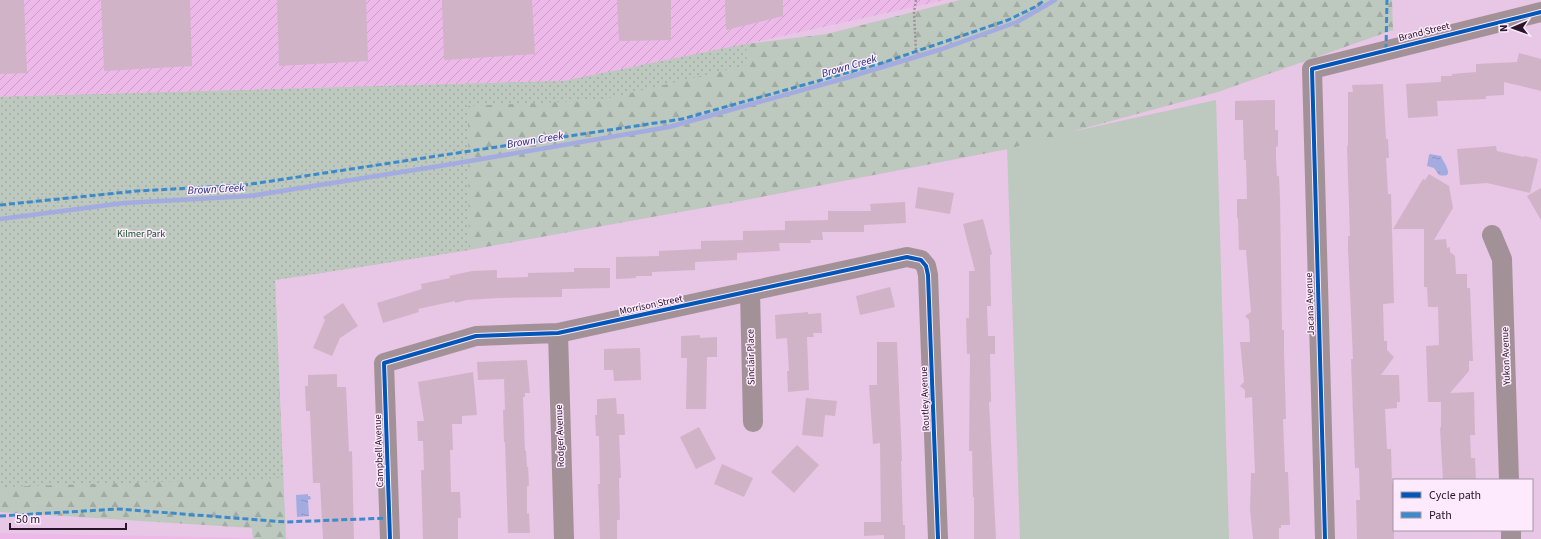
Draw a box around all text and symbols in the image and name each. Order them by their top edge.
north arrow [1493,8,1533,48]
street label: Brand Street [1397,19,1452,45]
text: N [1496,24,1511,32]
water label: Brown Creek [820,51,879,81]
water label: Brown Creek [506,128,565,152]
water label: Brown Creek [187,180,245,198]
park label: Kilmer Park [117,227,165,241]
street label: Jacana Avenue [1302,272,1318,336]
street label: Morrison Street [618,291,684,319]
street label: Yukon Avenue [1498,327,1514,386]
street label: Sinclair Place [744,329,758,385]
street label: Routley Avenue [917,366,933,432]
street label: Rodger Avenue [552,404,568,468]
street label: Campbell Avenue [371,414,387,488]
legend [1393,479,1533,531]
text: Cycle path [1429,487,1481,504]
scale bar [10,505,126,531]
text: Path [1429,507,1452,524]
text: 50 m [16,511,40,528]

